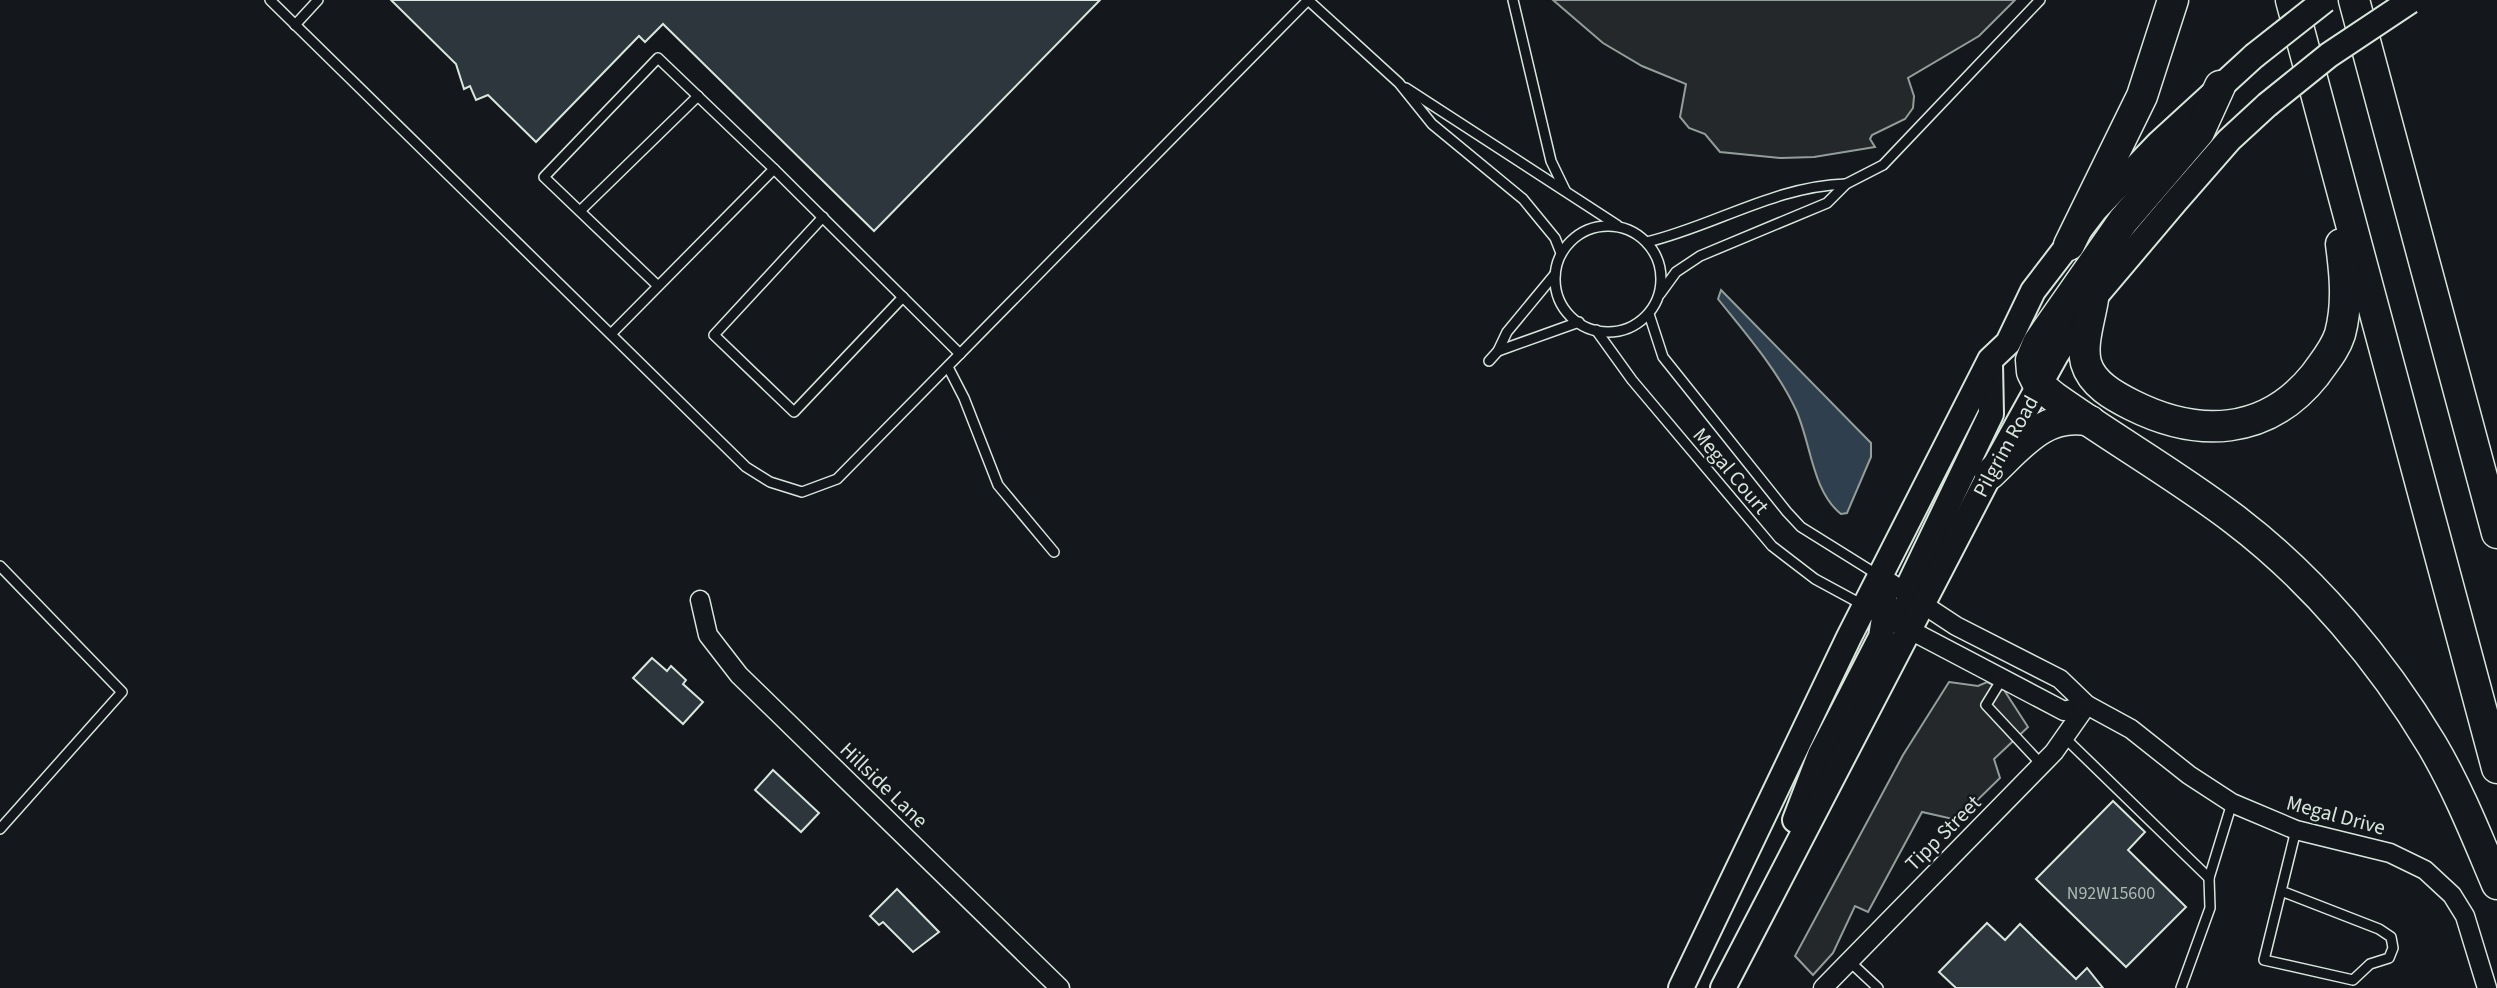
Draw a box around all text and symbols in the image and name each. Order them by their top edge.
street label: Pilgrim Road [1965,390,2046,502]
street label: Megal Court [1686,421,1776,521]
street label: Hillside Lane [833,735,935,835]
street label: Megal Drive [2283,787,2389,843]
street label: Tipp Street [1898,788,1988,878]
house number: N92W15600 [2067,881,2155,906]

